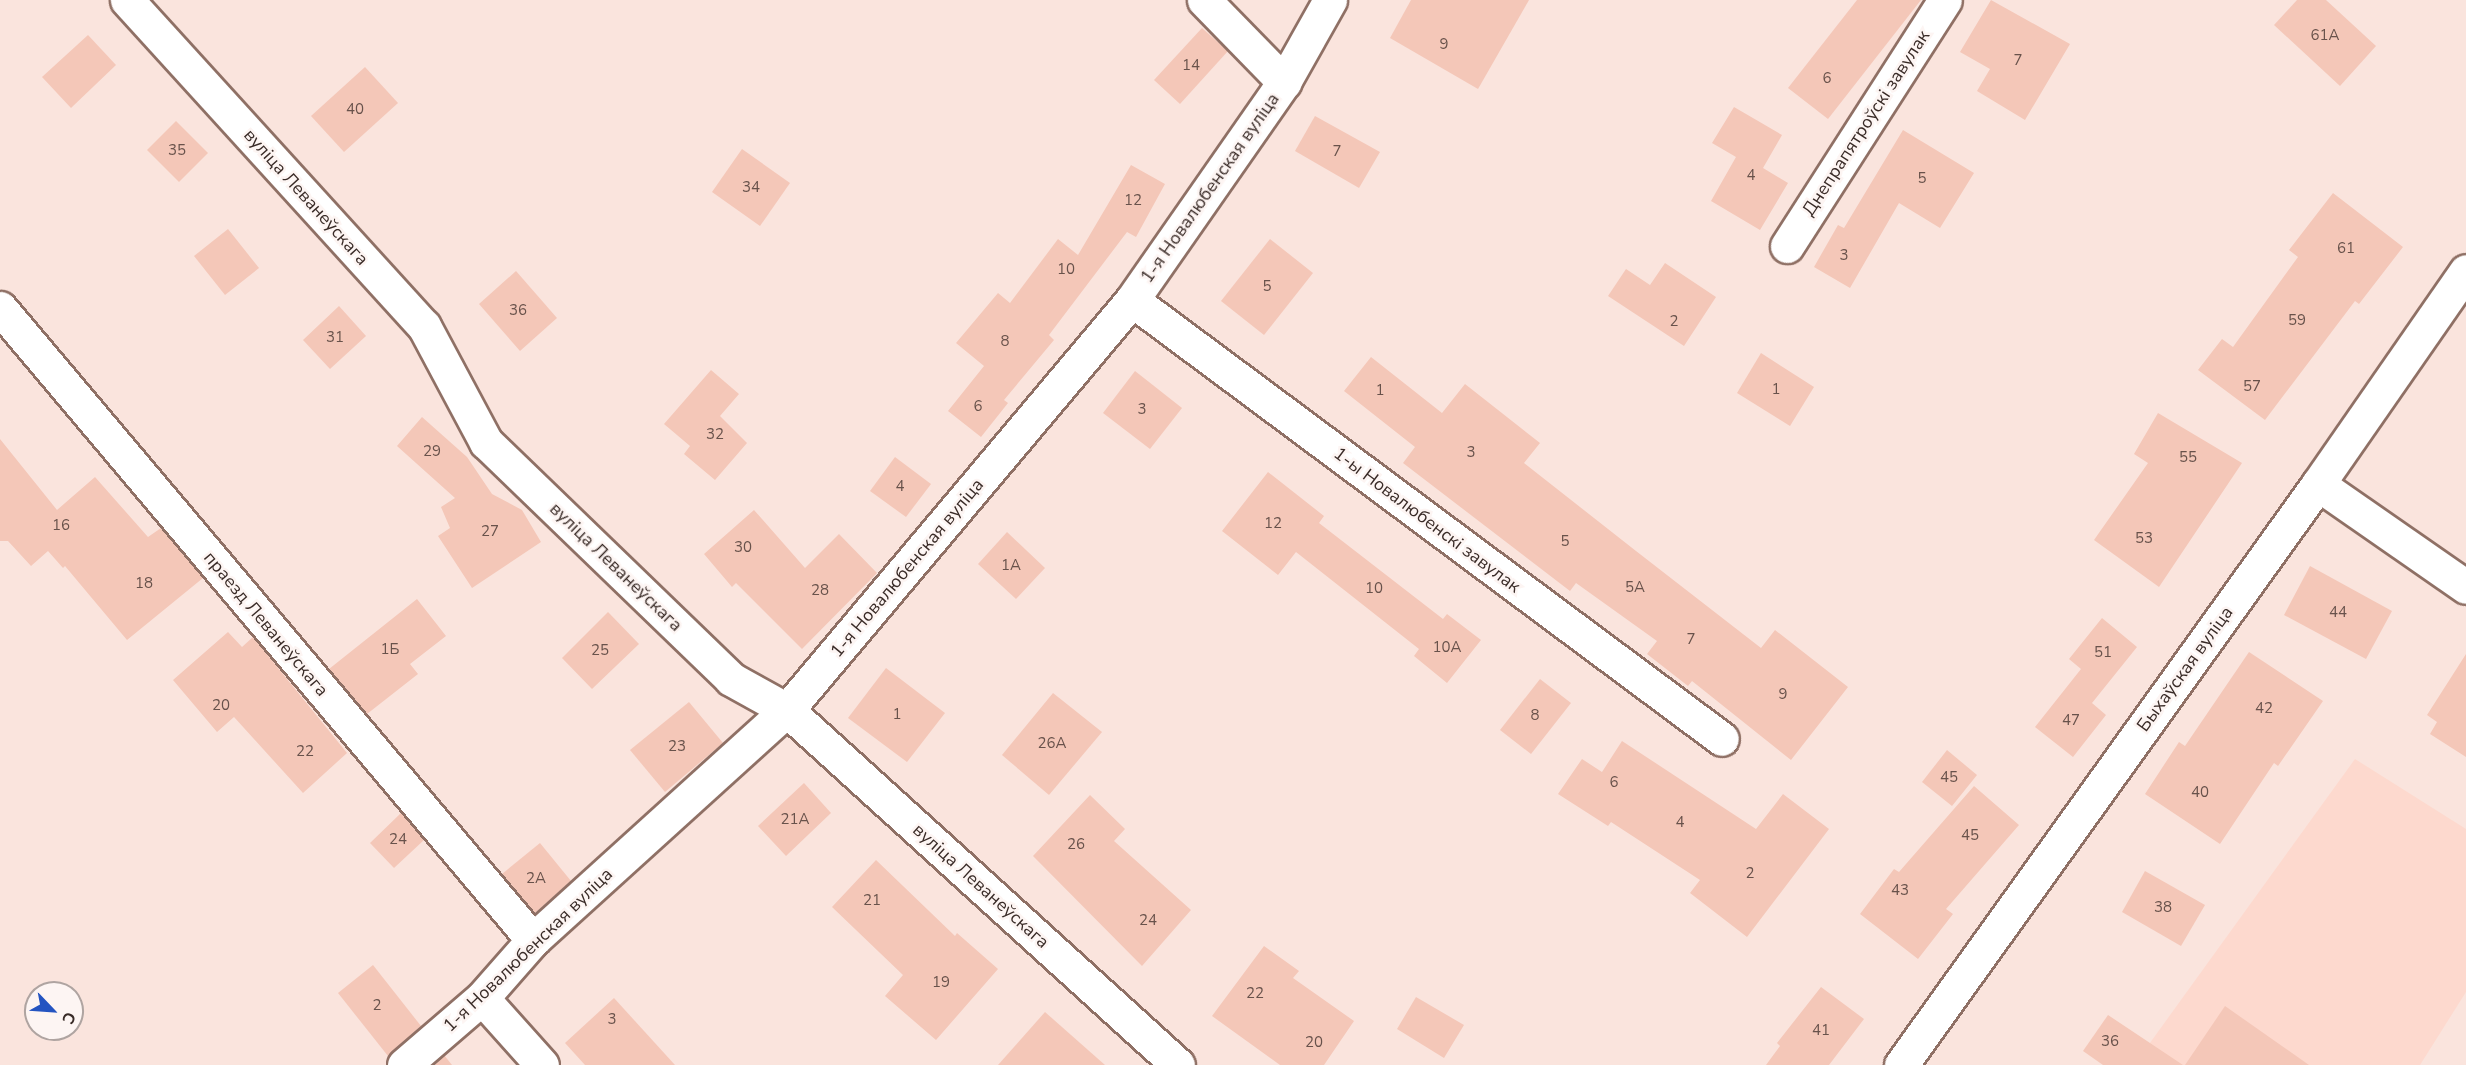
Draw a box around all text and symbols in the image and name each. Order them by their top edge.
street label: Днепрапятроўскі завулак [1798,26,1934,220]
house number: 61А [2311,27,2339,45]
house number: 9 [1440,36,1448,54]
house number: 7 [2014,52,2022,70]
house number: 14 [1182,57,1200,75]
house number: 6 [1823,70,1831,88]
street label: 1-я Новалюбенская вуліца [1136,89,1284,287]
house number: 40 [346,101,364,119]
street label: вуліца Леванеўскага [239,124,373,270]
house number: 35 [168,142,186,160]
house number: 7 [1333,143,1341,161]
house number: 4 [1747,167,1755,185]
house number: 5 [1918,170,1926,188]
house number: 34 [742,179,760,197]
house number: 12 [1124,192,1142,210]
house number: 61 [2337,240,2355,258]
house number: 3 [1840,247,1848,265]
house number: 10 [1057,261,1075,279]
house number: 5 [1263,278,1271,296]
house number: 36 [509,302,527,320]
house number: 59 [2288,312,2306,330]
house number: 2 [1670,313,1678,331]
house number: 31 [326,329,344,347]
house number: 8 [1001,333,1009,351]
house number: 57 [2243,378,2261,396]
house number: 1 [1772,381,1780,399]
house number: 1 [1376,382,1384,400]
house number: 6 [974,398,982,416]
house number: 3 [1138,401,1146,419]
house number: 32 [706,426,724,444]
house number: 29 [423,443,441,461]
street label: 1-ы Новалюбенскі завулак [1329,443,1525,597]
house number: 3 [1467,444,1475,462]
house number: 55 [2179,449,2197,467]
street label: 1-я Новалюбенская вуліца [826,474,988,662]
house number: 4 [896,478,904,496]
street label: вуліца Леванеўскага [545,498,687,636]
house number: 12 [1264,515,1282,533]
house number: 16 [52,517,70,535]
house number: 27 [481,523,499,541]
house number: 53 [2135,530,2153,548]
house number: 5 [1561,533,1569,551]
house number: 30 [734,539,752,557]
street label: праезд Леванеўскага [199,547,333,701]
house number: 1А [1001,557,1021,575]
house number: 18 [135,575,153,593]
house number: 5А [1625,579,1645,597]
house number: 10 [1365,580,1383,598]
house number: 28 [811,582,829,600]
street label: Быхаўская вуліца [2132,602,2238,736]
house number: 44 [2329,604,2347,622]
house number: 7 [1687,631,1695,649]
house number: 10А [1433,639,1461,657]
house number: 1Б [381,641,399,659]
house number: 25 [591,642,609,660]
house number: 51 [2094,644,2112,662]
house number: 9 [1779,686,1787,704]
house number: 20 [212,697,230,715]
house number: 42 [2255,700,2273,718]
house number: 1 [893,706,901,724]
house number: 8 [1531,707,1539,725]
house number: 47 [2062,712,2080,730]
house number: 26А [1038,735,1066,753]
house number: 23 [668,738,686,756]
house number: 22 [296,743,314,761]
house number: 45 [1940,769,1958,787]
house number: 6 [1610,774,1618,792]
house number: 40 [2191,784,2209,802]
house number: 21А [781,811,809,829]
house number: 4 [1676,814,1684,832]
street label: вуліца Леванеўскага [908,819,1054,953]
house number: 45 [1961,827,1979,845]
house number: 24 [389,831,407,849]
house number: 26 [1067,836,1085,854]
street label: 1-я Новалюбенская вуліца [439,863,617,1037]
house number: 2 [1746,865,1754,883]
house number: 2А [526,870,546,888]
house number: 43 [1891,882,1909,900]
house number: 21 [863,892,881,910]
house number: 38 [2154,899,2172,917]
house number: 24 [1139,912,1157,930]
house number: 19 [932,974,950,992]
north arrow [24,981,84,1041]
house number: 22 [1246,985,1264,1003]
house number: 2 [373,997,381,1015]
text: С [56,1008,81,1027]
house number: 3 [608,1011,616,1029]
house number: 41 [1812,1022,1830,1040]
house number: 36 [2101,1033,2119,1051]
house number: 20 [1305,1034,1323,1052]

